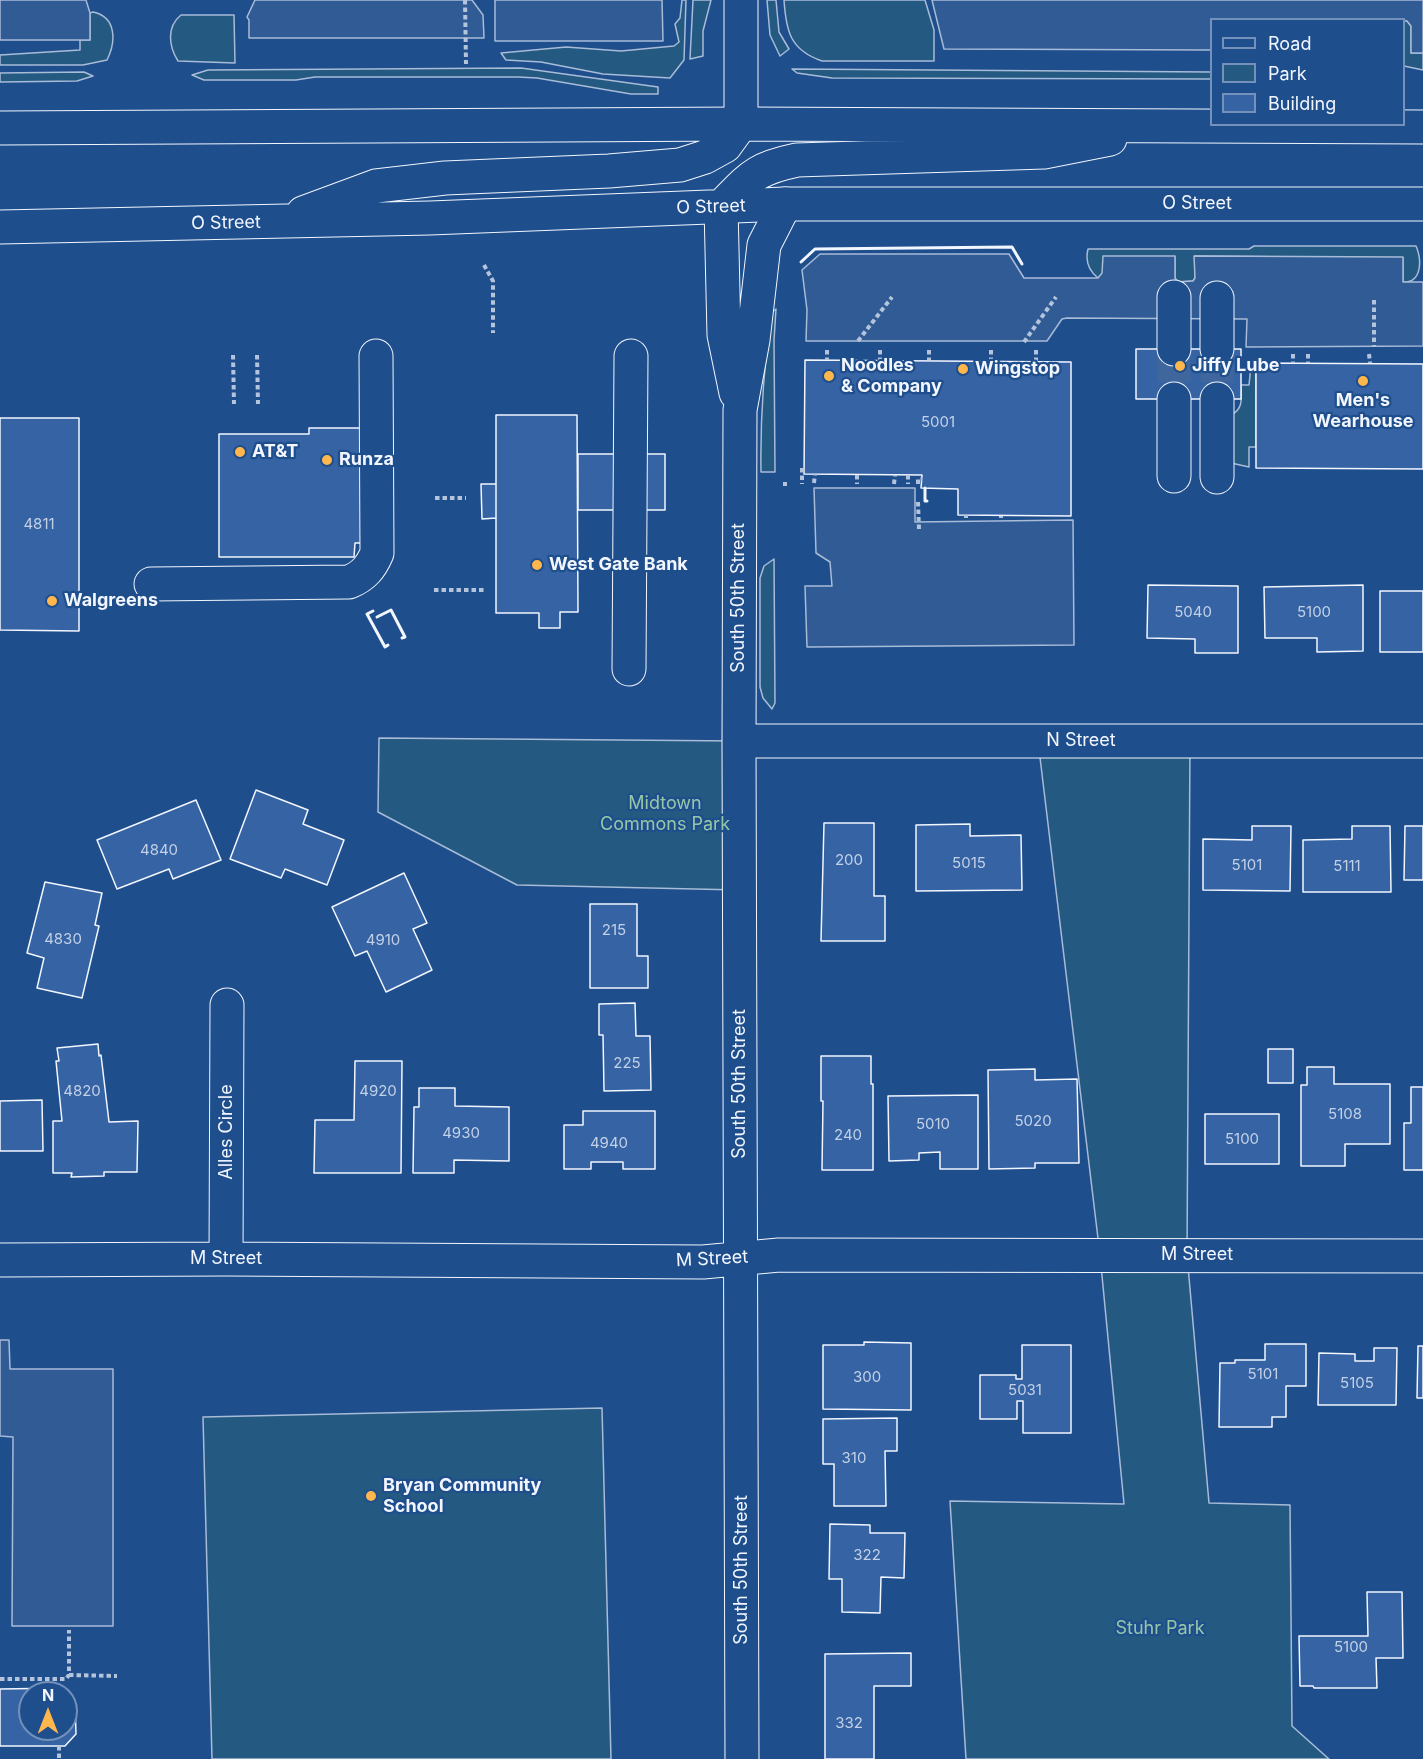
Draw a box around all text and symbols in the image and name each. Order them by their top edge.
legend [1210,18,1405,126]
text: Road [1268,33,1311,54]
text: Park [1268,63,1307,84]
text: Building [1268,93,1336,114]
street label: O Street [1162,193,1232,215]
street label: O Street [676,195,746,219]
street label: O Street [191,212,261,234]
place label: Noodles & Company [841,355,942,398]
place label: Jiffy Lube [1192,355,1280,377]
place label: Wingstop [975,358,1060,380]
marker: Jiffy Lube [1173,359,1187,373]
marker: Wingstop [956,362,970,376]
marker: Noodles & Company [822,369,836,383]
marker: Men's Wearhouse [1356,374,1370,388]
place label: Men's Wearhouse [1313,390,1413,432]
house number: 5001 [921,413,955,431]
place label: AT&T [252,441,298,463]
marker: AT&T [233,445,247,459]
place label: Runza [339,449,394,471]
marker: Runza [320,453,334,467]
house number: 4811 [23,515,55,533]
street label: South 50th Street [728,523,750,673]
place label: West Gate Bank [549,554,688,576]
marker: West Gate Bank [530,558,544,572]
place label: Walgreens [64,590,158,612]
marker: Walgreens [45,594,59,608]
house number: 5040 [1174,603,1212,621]
house number: 5100 [1297,603,1331,621]
street label: N Street [1046,730,1116,752]
park label: Midtown Commons Park [600,793,730,836]
house number: 4840 [140,841,178,859]
house number: 200 [835,851,863,869]
house number: 5015 [952,854,986,872]
house number: 5101 [1232,856,1262,874]
house number: 5111 [1333,857,1361,875]
house number: 215 [602,921,626,939]
house number: 4830 [44,930,82,948]
house number: 4910 [366,931,400,949]
street label: South 50th Street [729,1009,751,1159]
house number: 225 [613,1054,641,1072]
house number: 4820 [63,1082,101,1100]
house number: 4920 [359,1082,397,1100]
street label: Alles Circle [216,1084,238,1180]
house number: 5108 [1328,1105,1362,1123]
house number: 5020 [1014,1112,1052,1130]
house number: 5010 [916,1115,950,1133]
house number: 4930 [442,1124,480,1142]
house number: 240 [834,1126,862,1144]
house number: 5100 [1225,1130,1259,1148]
house number: 4940 [590,1134,628,1152]
street label: M Street [1161,1244,1233,1266]
street label: M Street [675,1246,749,1272]
street label: M Street [190,1248,262,1270]
house number: 5101 [1248,1365,1278,1383]
house number: 300 [853,1368,881,1386]
house number: 5105 [1340,1374,1374,1392]
house number: 5031 [1008,1381,1042,1399]
house number: 310 [842,1449,866,1467]
place label: Bryan Community School [383,1475,541,1518]
marker: Bryan Community School [364,1489,378,1503]
street label: South 50th Street [731,1495,753,1645]
house number: 322 [853,1546,881,1564]
park label: Stuhr Park [1115,1618,1205,1640]
house number: 5100 [1334,1638,1368,1656]
north arrow [18,1681,78,1741]
text: N [42,1685,54,1705]
house number: 332 [835,1714,863,1732]

